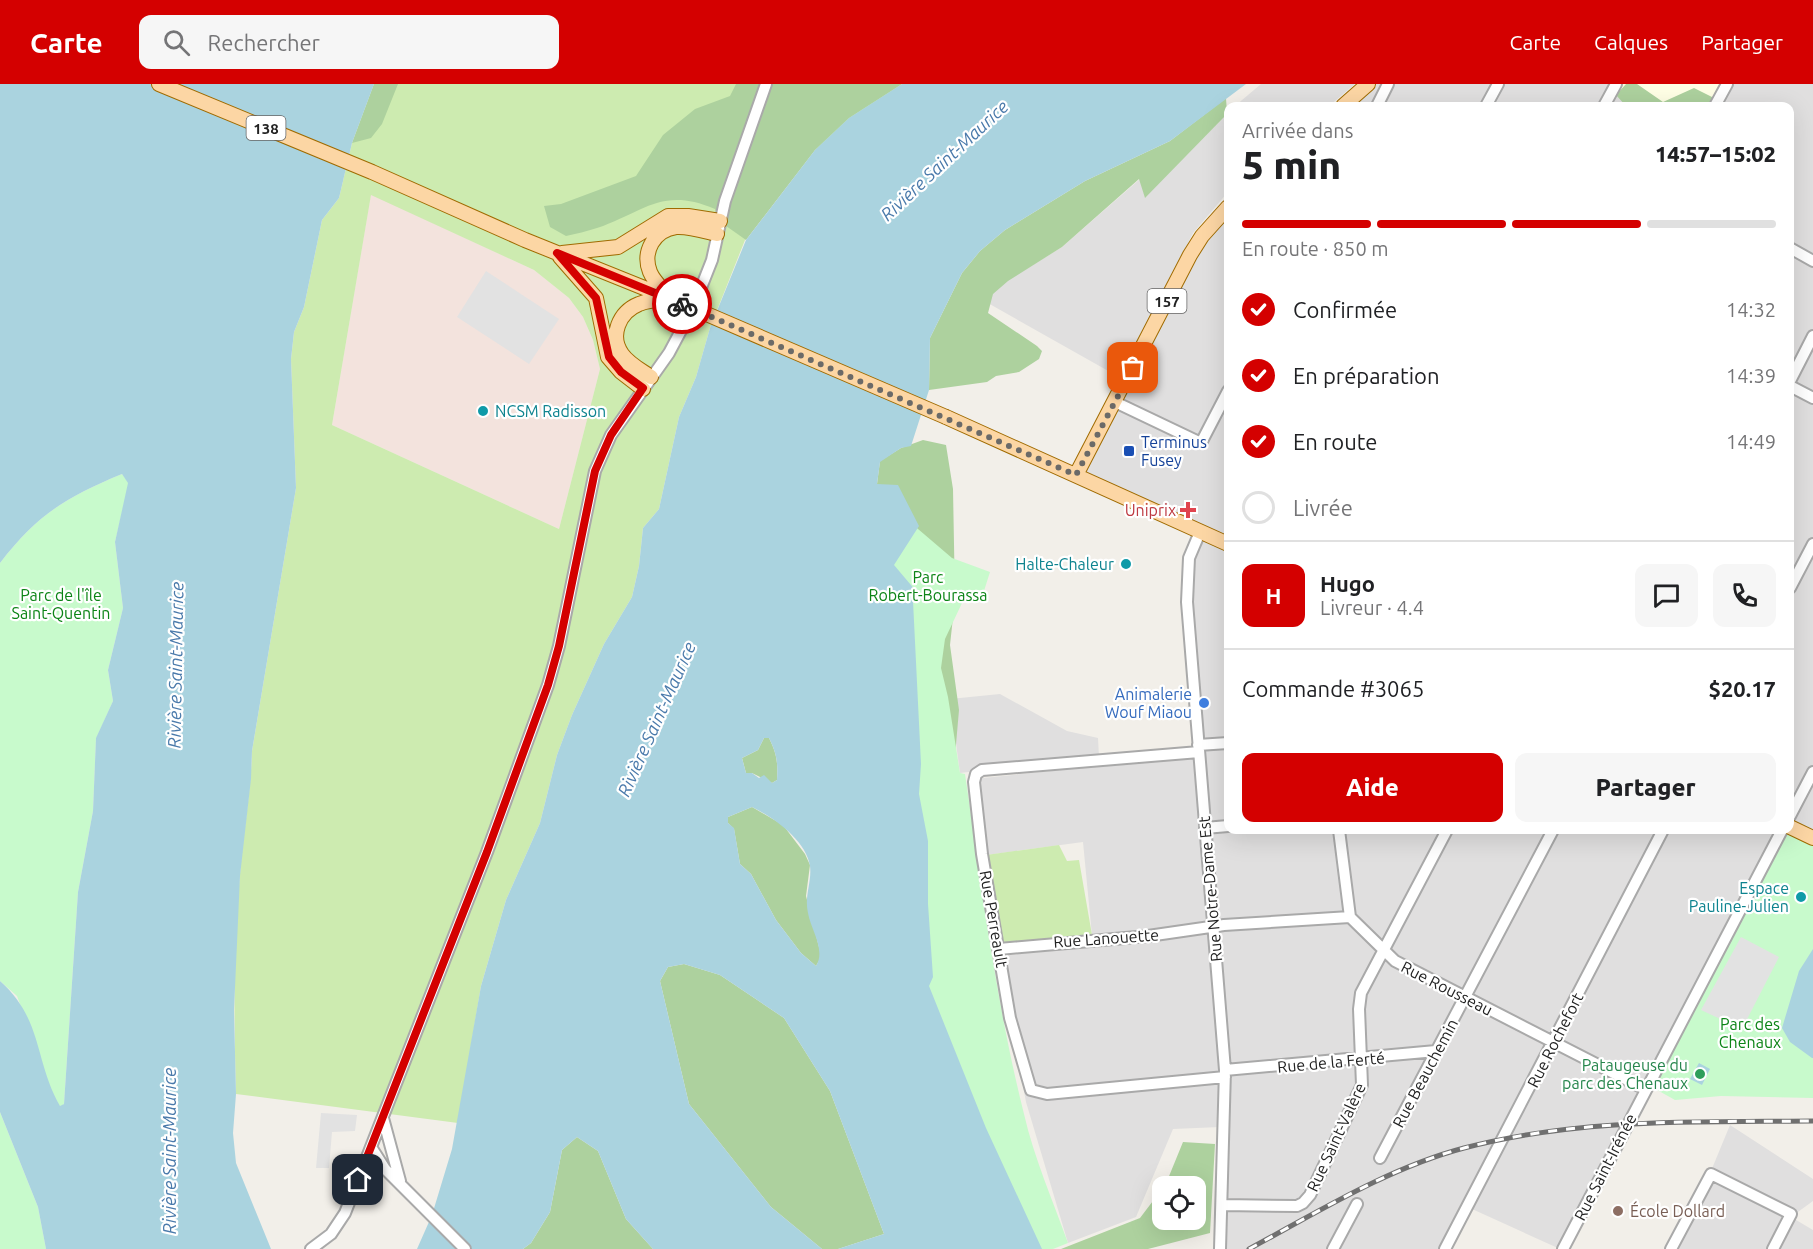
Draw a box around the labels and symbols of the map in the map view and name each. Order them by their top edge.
water label: Rivière Saint-Maurice [876,96,1012,224]
road number: 138 [246,116,286,140]
courier [652,274,712,334]
road number: 157 [1148,289,1186,313]
pin [1107,342,1158,393]
place label: NCSM Radisson [495,402,606,420]
marker: NCSM Radisson [476,404,490,418]
place label: Terminus Fusey [1141,433,1207,469]
marker: Terminus Fusey [1122,444,1136,458]
place label: Uniprix [1125,501,1176,519]
marker: Uniprix [1181,503,1195,517]
place label: Halte-Chaleur [1015,555,1114,573]
marker: Halte-Chaleur [1119,557,1133,571]
park label: Parc Robert-Bourassa [868,568,988,604]
water label: Rivière Saint-Maurice [164,582,186,748]
park label: Parc de l'île Saint-Quentin [11,586,111,622]
water label: Rivière Saint-Maurice [613,639,699,799]
place label: Animalerie Wouf Miaou [1105,685,1192,721]
marker: Animalerie Wouf Miaou [1197,696,1211,710]
street label: Rue Notre-Dame Est [1195,815,1225,963]
street label: Rue Perreault [977,869,1012,970]
place label: Espace Pauline-Julien [1689,879,1789,915]
marker: Espace Pauline-Julien [1794,890,1808,904]
street label: Rue Lanouette [1053,925,1159,951]
street label: Rue Rousseau [1398,957,1496,1019]
street label: Rue Rochefort [1523,989,1587,1090]
park label: Parc des Chenaux [1719,1015,1781,1051]
street label: Rue Beauchemin [1389,1016,1461,1130]
street label: Rue de la Ferté [1276,1048,1386,1076]
place label: Pataugeuse du parc des Chenaux [1562,1056,1688,1092]
marker: Pataugeuse du parc des Chenaux [1693,1067,1707,1081]
water label: Rivière Saint-Maurice [159,1068,179,1234]
street label: Rue Saint-Valère [1303,1080,1369,1194]
street label: Rue Saint-Irénée [1570,1111,1640,1223]
pin [332,1154,383,1205]
place label: École Dollard [1630,1200,1725,1220]
marker: École Dollard [1611,1204,1625,1218]

